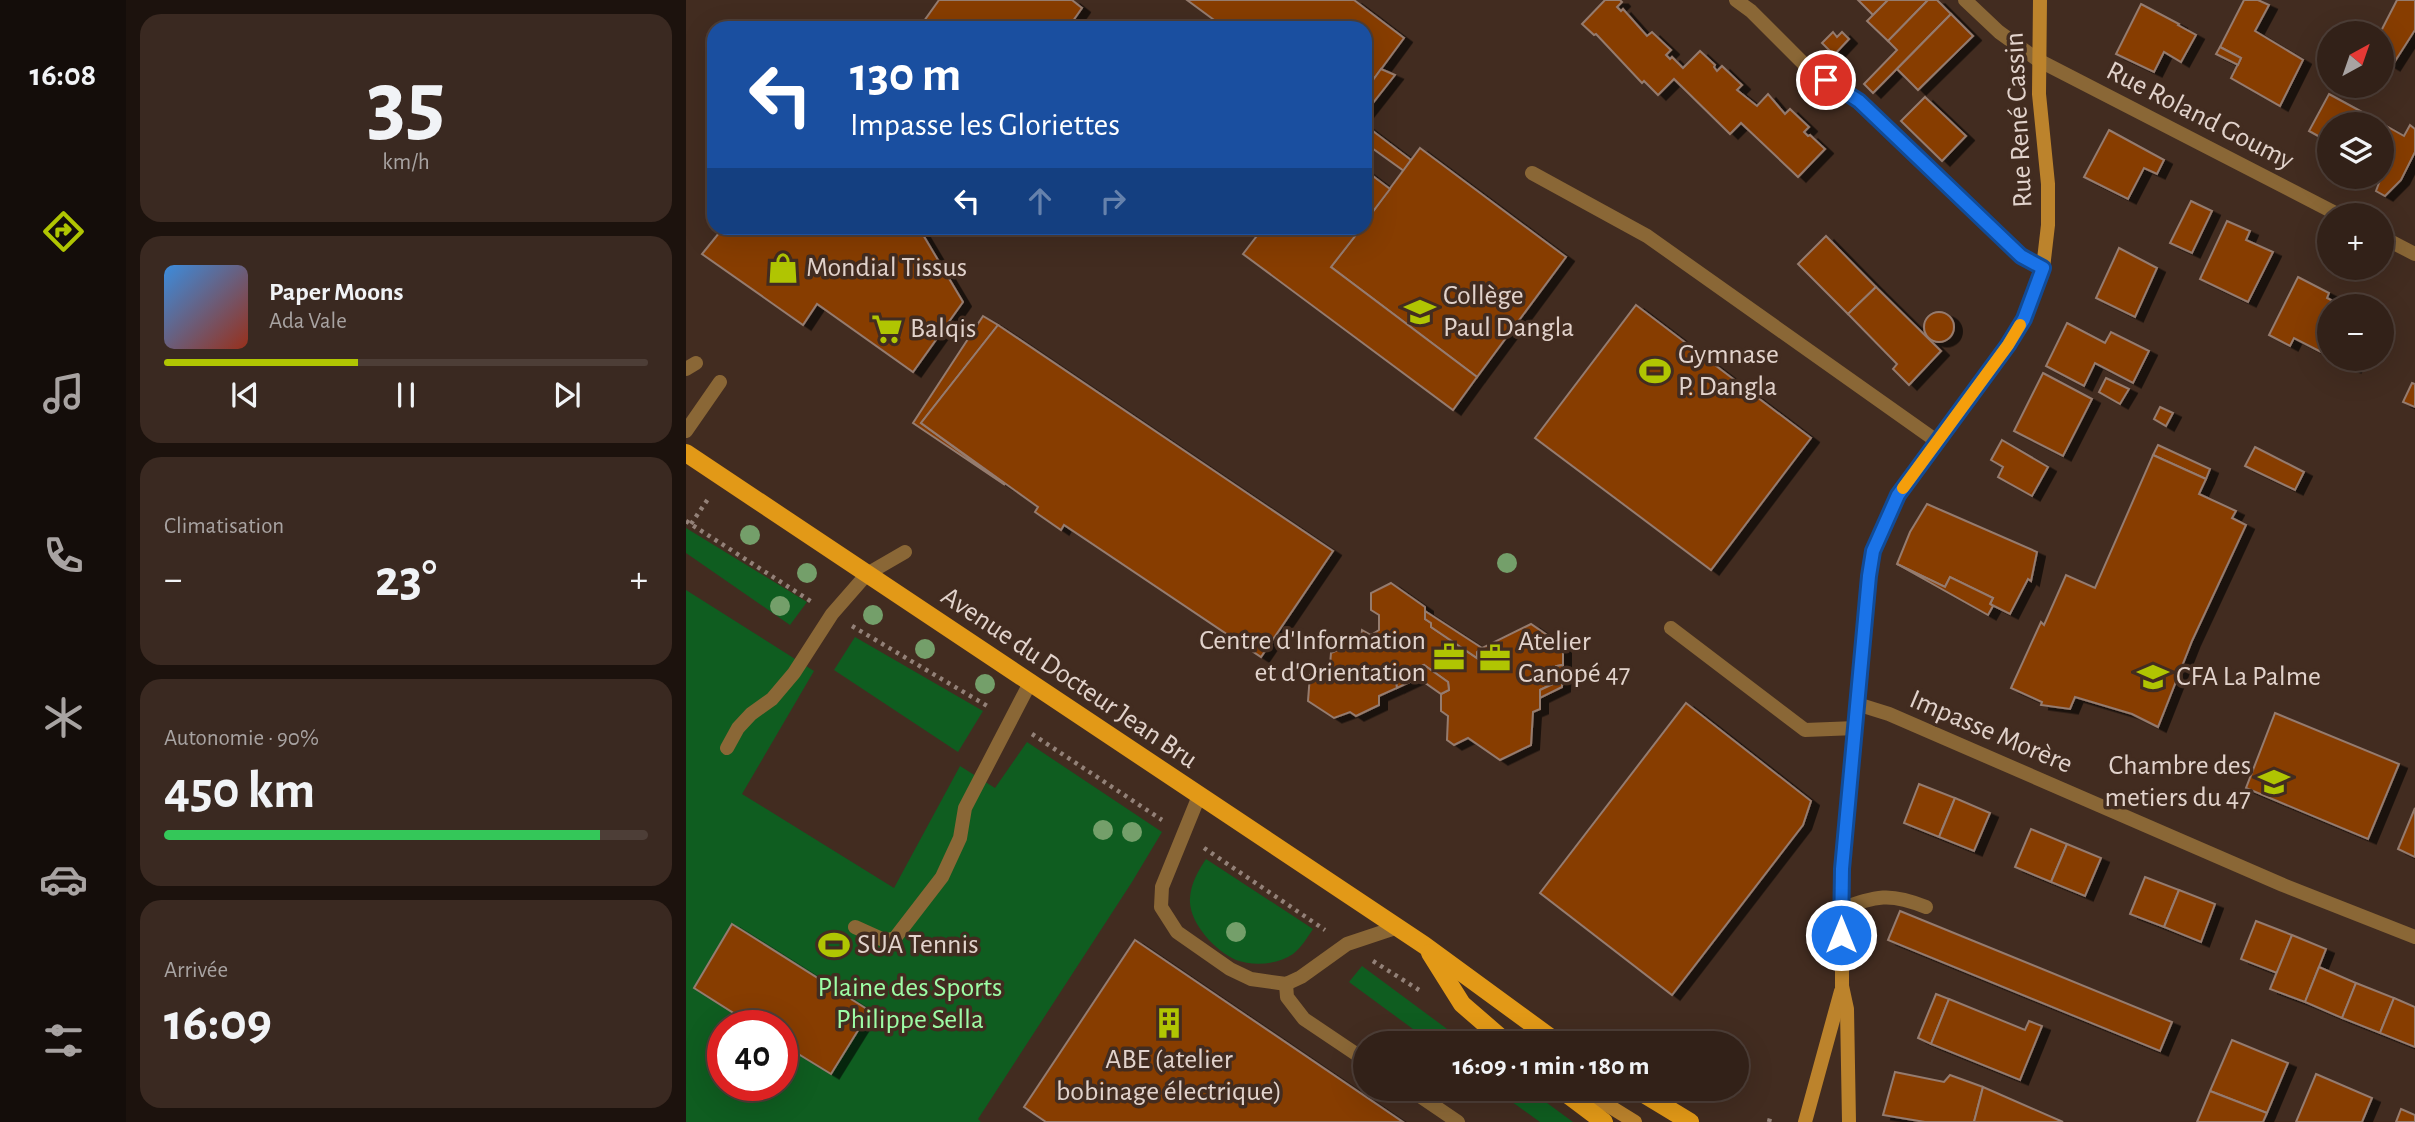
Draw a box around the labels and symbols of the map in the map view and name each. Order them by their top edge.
north arrow [2317,21,2394,98]
street label: Rue René Cassin [2000,32,2038,208]
pin [1796,50,1856,110]
street label: Rue Roland Goumy [2102,57,2298,175]
shop icon: Mondial Tissus [766,251,800,285]
place label: Mondial Tissus [806,254,967,282]
place label: Collège Paul Dangla [1443,282,1574,342]
school or university icon: Collège Paul Dangla [1403,295,1437,329]
supermarket icon: Balqis [870,312,904,346]
place label: Balqis [910,315,976,343]
place label: Gymnase P. Dangla [1678,341,1779,401]
sports icon: Gymnase P. Dangla [1638,354,1672,388]
street label: Avenue du Docteur Jean Bru [936,582,1202,774]
place label: Centre d'Information et d'Orientation [1199,627,1426,687]
place label: Atelier Canopé 47 [1518,628,1630,688]
office icon: Centre d'Information et d'Orientation [1432,640,1466,674]
office icon: Atelier Canopé 47 [1478,641,1512,675]
school or university icon: CFA La Palme [2136,660,2170,694]
place label: CFA La Palme [2176,663,2321,691]
street label: Impasse Morère [1905,685,2077,779]
place label: Chambre des metiers du 47 [2105,752,2251,812]
school or university icon: Chambre des metiers du 47 [2257,765,2291,799]
position arrow [1804,898,1878,972]
sports icon: SUA Tennis [817,928,851,962]
place label: SUA Tennis [857,931,979,959]
park label: Plaine des Sports Philippe Sella [818,974,1002,1034]
building icon: ABE (atelier bobinage électrique) [1152,1006,1186,1040]
speed limit sign: 40 [707,1010,798,1101]
place label: ABE (atelier bobinage électrique) [1056,1046,1282,1106]

